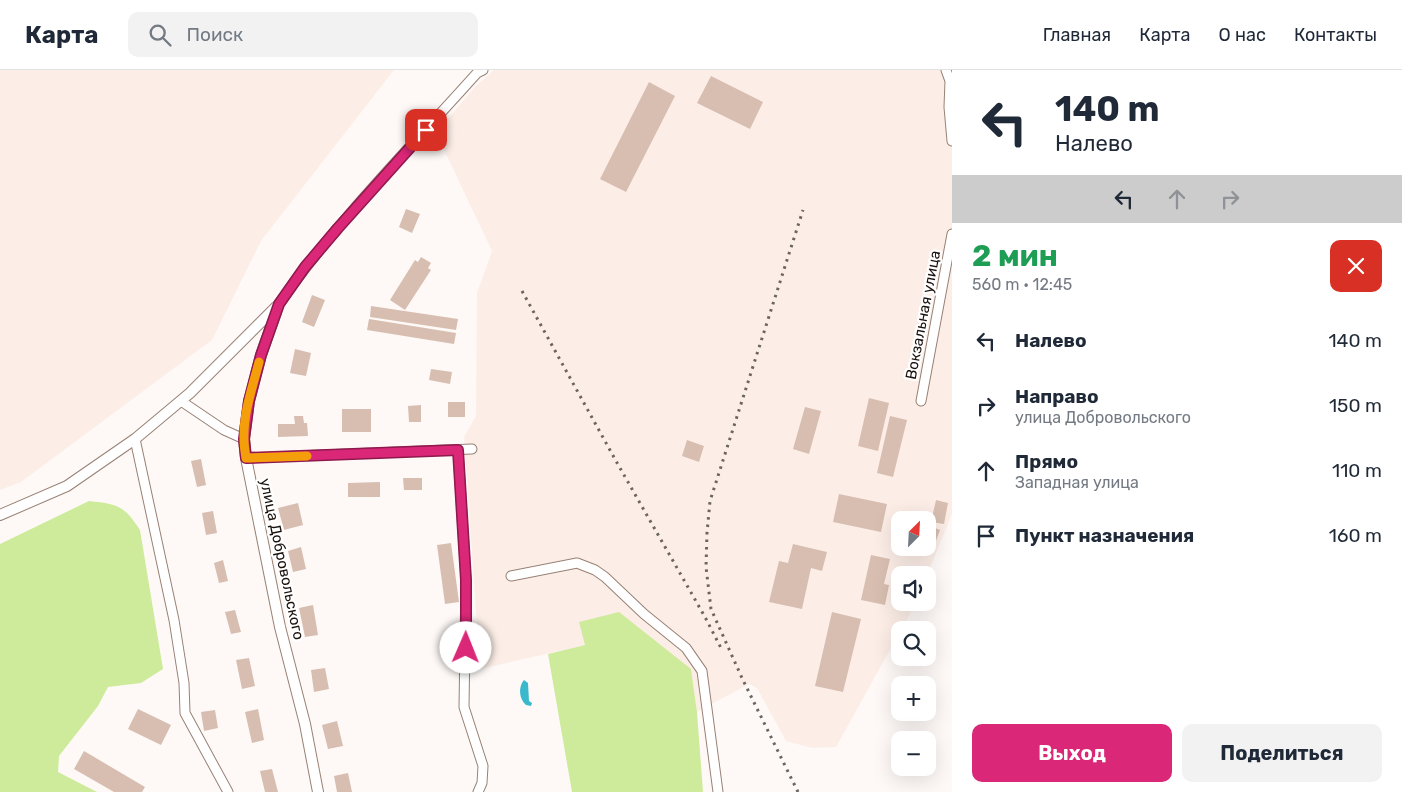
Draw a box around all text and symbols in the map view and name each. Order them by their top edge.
search box [128,12,478,57]
text: Карта [25,21,98,49]
icon: search [146,21,174,49]
text: Поиск [186,23,243,46]
text: Главная [1043,24,1111,46]
text: Карта [1139,24,1191,46]
text: О нас [1219,24,1266,46]
text: Контакты [1294,24,1377,46]
text: 140 m [1055,88,1160,130]
icon: left [972,90,1037,155]
pin [405,109,447,151]
icon: arrive [412,116,440,144]
text: Налево [1055,130,1133,157]
icon: left [1110,185,1138,213]
icon: ahead [1163,185,1191,213]
icon: right [1216,185,1244,213]
text: 2 мин [972,238,1058,274]
button: close [1330,240,1382,292]
street label: Вокзальная улица [902,249,944,381]
text: 560 m · 12:45 [972,275,1072,294]
icon: left [972,327,1000,355]
text: Налево [1015,329,1087,352]
text: 140 m [1328,329,1382,352]
text: Направо [1015,385,1099,408]
icon: right [972,392,1000,420]
text: 150 m [1329,394,1382,417]
text: улица Добровольского [1015,408,1191,427]
text: Прямо [1015,450,1078,473]
icon: ahead [972,457,1000,485]
text: 110 m [1332,459,1382,482]
text: Западная улица [1015,473,1139,492]
street label: улица Добровольского [256,476,308,642]
north arrow [891,511,936,556]
map controls [891,511,936,776]
icon: arrive [972,522,1000,550]
text: Пункт назначения [1015,524,1194,547]
text: 160 m [1329,524,1382,547]
button: sound [891,566,936,611]
position arrow [439,621,491,673]
button: search [891,621,936,666]
button: + [891,676,936,721]
button: Выход [972,724,1172,782]
button: Поделиться [1182,724,1382,782]
button: − [891,731,936,776]

